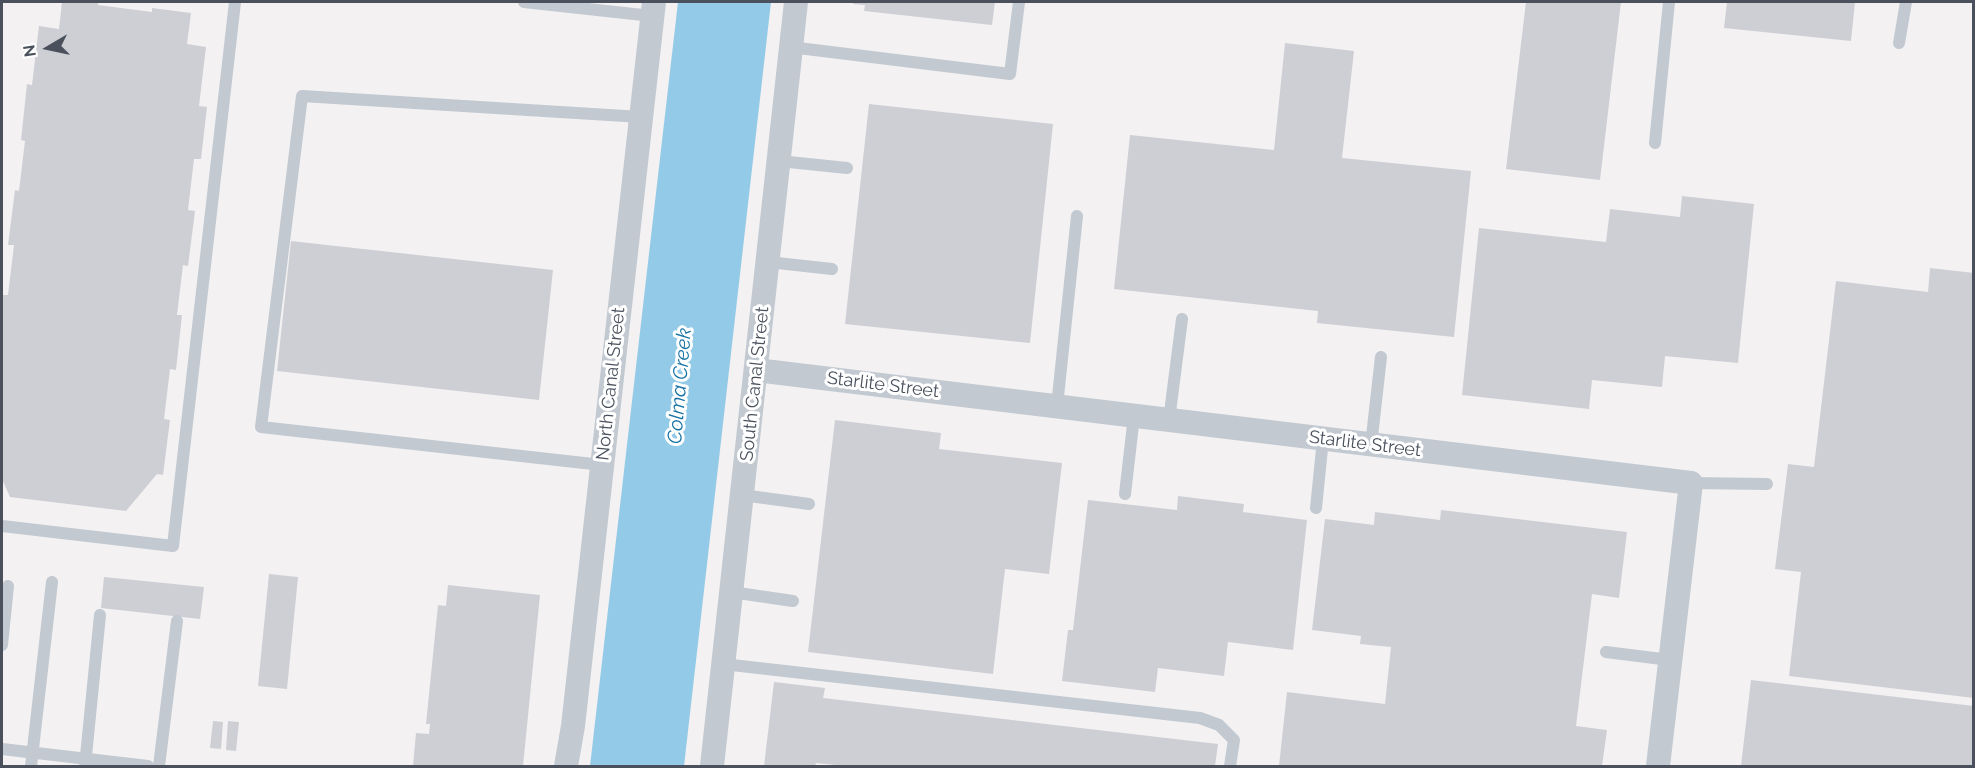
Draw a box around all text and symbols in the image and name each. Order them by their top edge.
north arrow [18,18,78,78]
text: N [19,43,40,58]
street label: North Canal Street [592,306,630,462]
street label: South Canal Street [736,306,774,462]
water label: Colma Creek [663,327,697,445]
street label: Starlite Street [826,367,940,403]
street label: Starlite Street [1308,426,1422,462]

